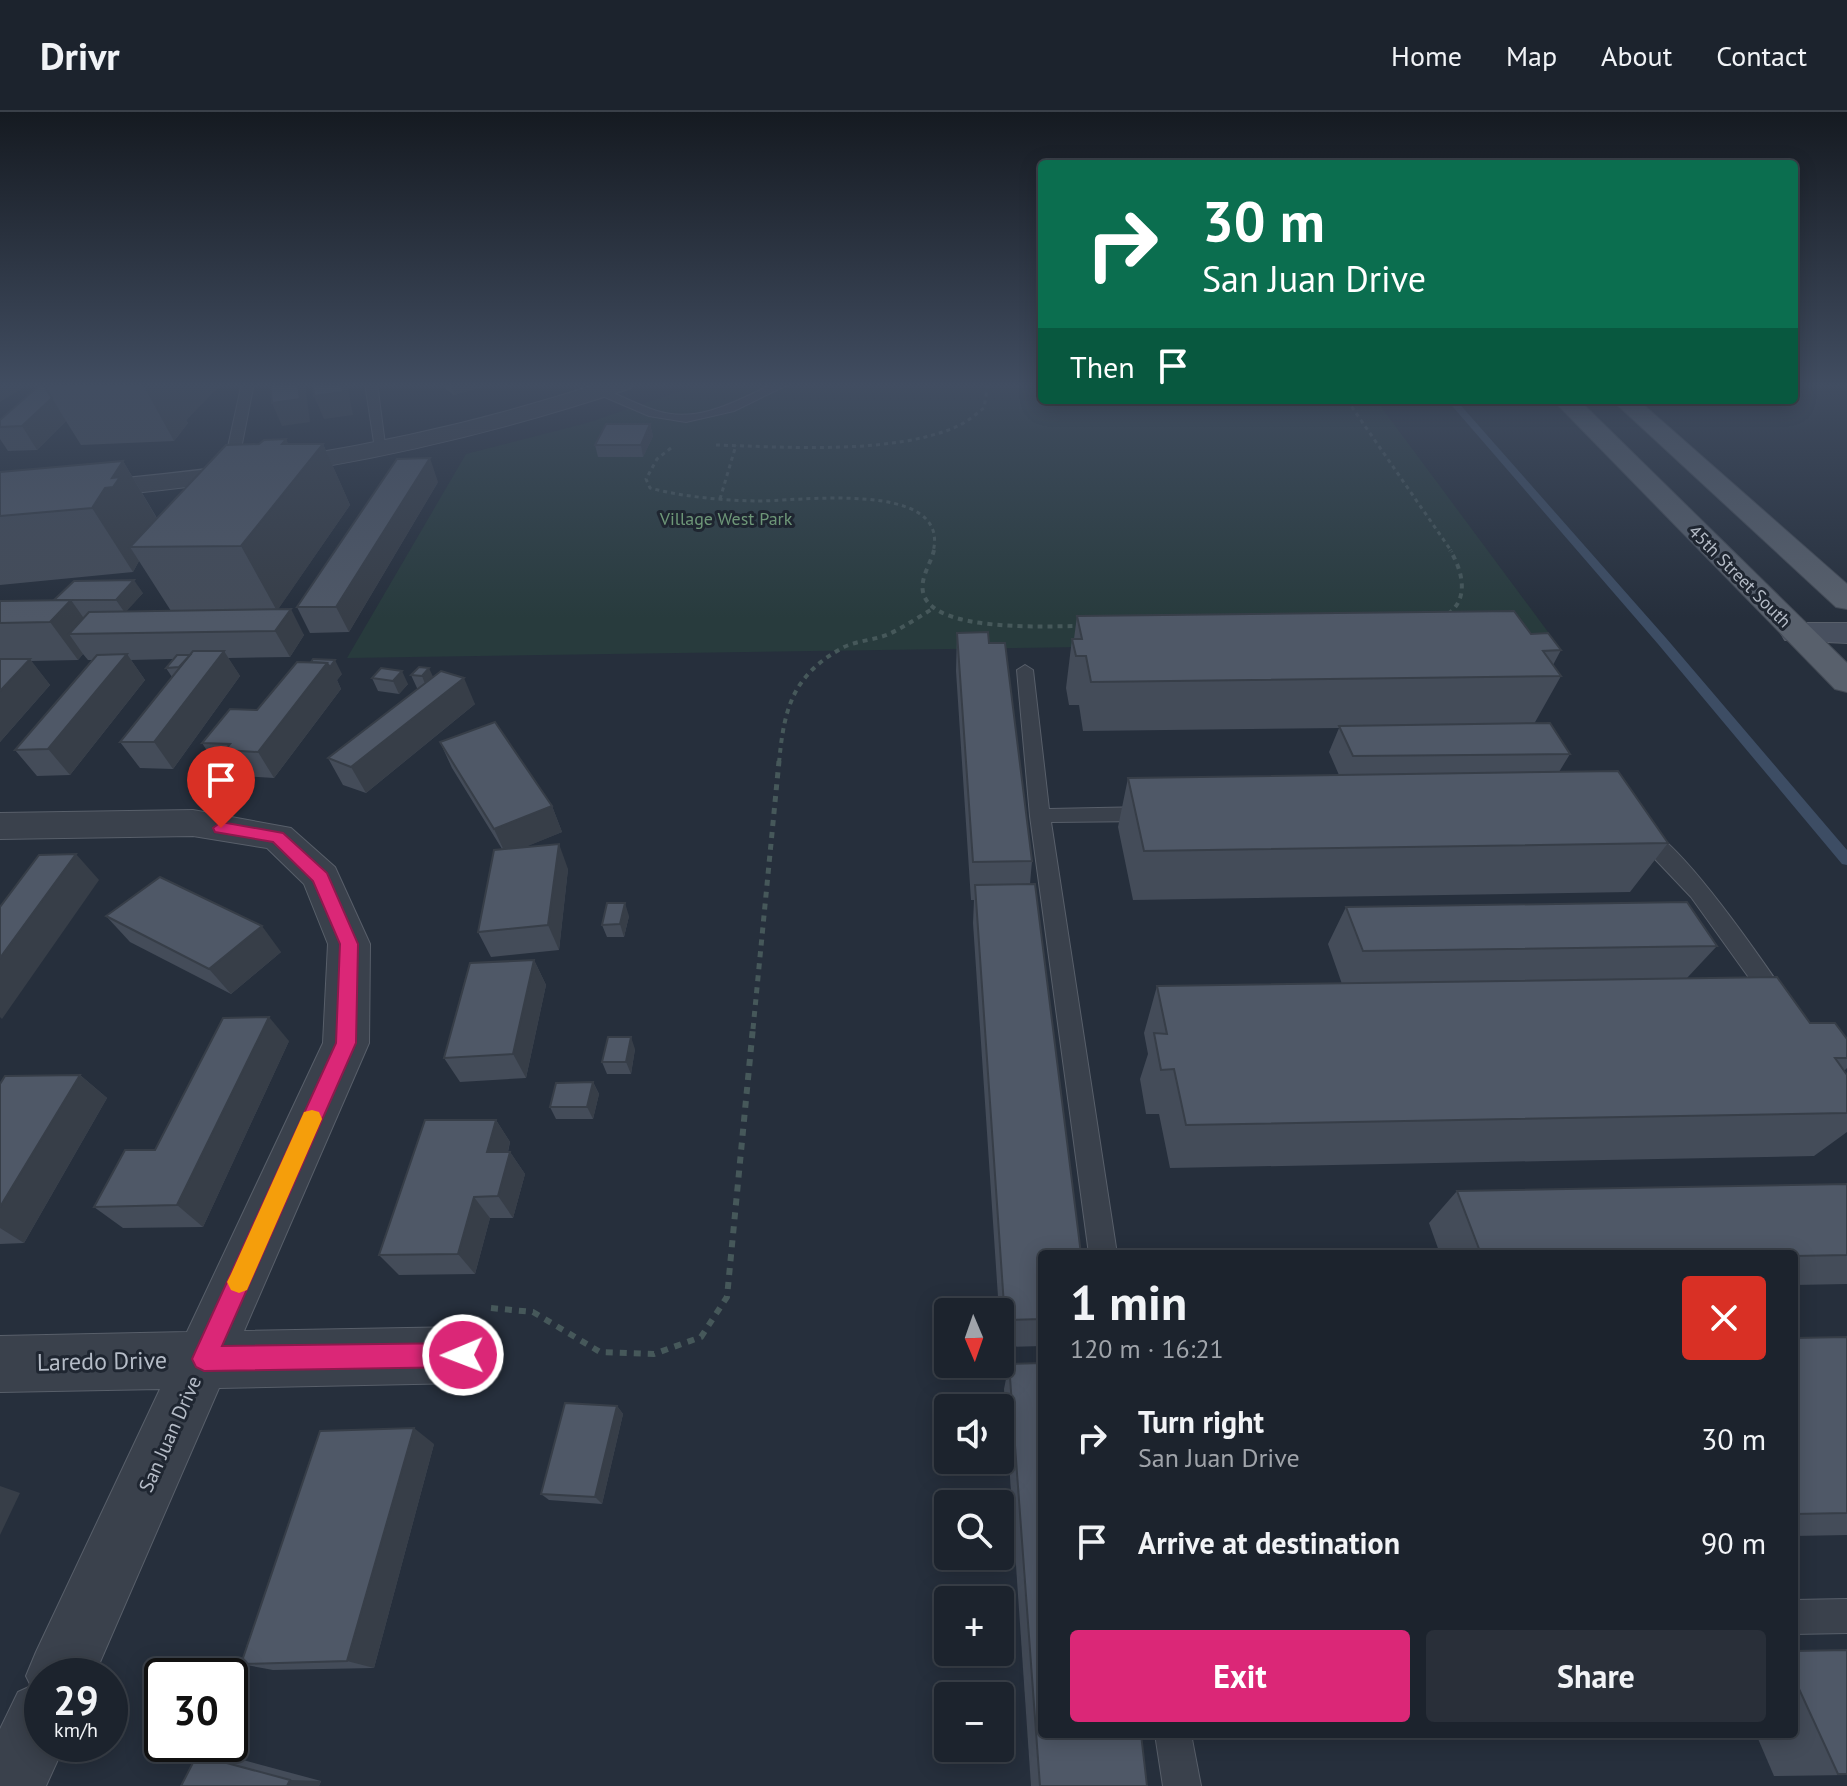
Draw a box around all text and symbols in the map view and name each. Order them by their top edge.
text: Drivr [40,31,120,80]
text: Home [1391,37,1462,74]
text: Map [1506,37,1557,74]
text: About [1601,37,1672,74]
text: Contact [1716,37,1807,74]
text: 30 m [1202,185,1325,257]
icon: right [1070,192,1174,296]
text: San Juan Drive [1202,255,1426,302]
icon: arrive [1151,344,1195,388]
text: Then [1070,347,1135,386]
park label: Village West Park [659,507,793,530]
street label: 45th Street South [1684,520,1796,632]
pin [187,746,255,828]
icon: arrive [199,758,243,802]
text: 1 min [1070,1271,1187,1333]
button: close [1682,1276,1766,1360]
north arrow [934,1298,1014,1378]
map controls [934,1298,1014,1762]
position arrow [421,1313,505,1397]
text: 120 m · 16:21 [1070,1332,1224,1365]
street label: Laredo Drive [37,1344,167,1378]
street label: San Juan Drive [133,1372,207,1496]
button: sound [934,1394,1014,1474]
text: Turn right [1138,1402,1264,1441]
icon: right [1070,1416,1114,1460]
text: 30 m [1701,1419,1766,1458]
text: San Juan Drive [1138,1441,1300,1474]
button: search [934,1490,1014,1570]
icon: arrive [1070,1520,1114,1564]
text: Arrive at destination [1138,1523,1400,1562]
text: 90 m [1701,1523,1766,1562]
button: + [934,1586,1014,1666]
button: Exit [1070,1630,1410,1722]
button: Share [1426,1630,1766,1722]
speed limit sign: 30 [144,1658,248,1762]
text: 29 [53,1674,99,1726]
button: − [934,1682,1014,1762]
text: km/h [54,1717,98,1743]

